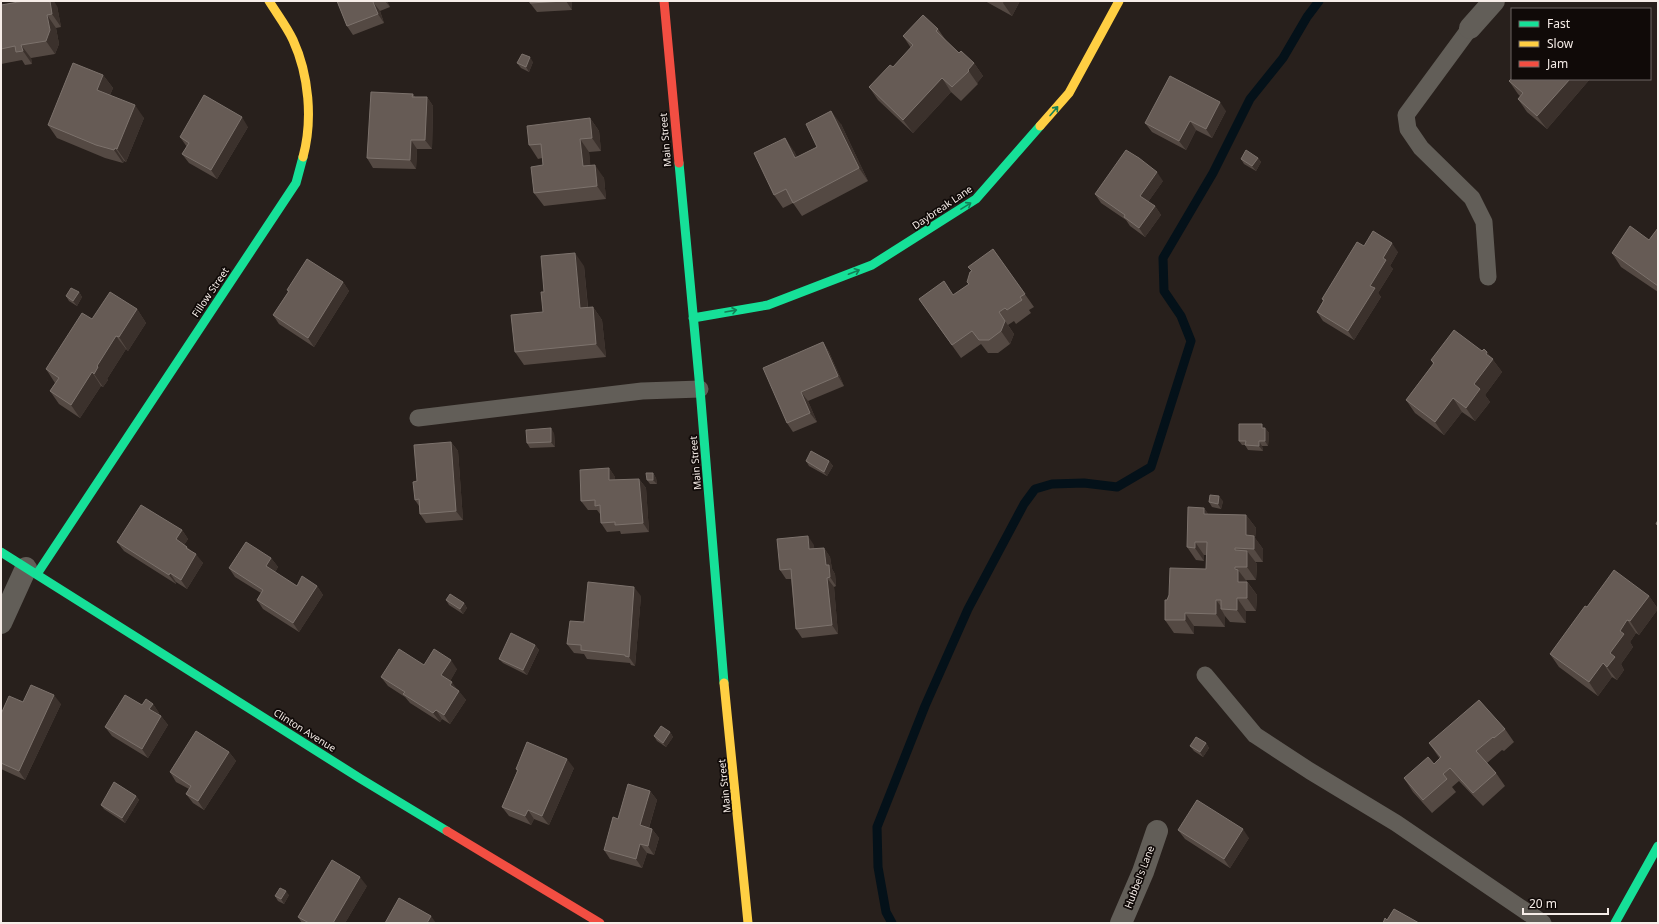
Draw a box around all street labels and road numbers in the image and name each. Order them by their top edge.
street label: Main Street [656,112,674,167]
street label: Daybreak Lane [909,181,975,232]
street label: Fillow Street [188,264,232,320]
street label: Main Street [686,435,704,490]
street label: Clinton Avenue [271,705,339,755]
street label: Main Street [714,758,734,814]
street label: Hubbel's Lane [1121,843,1158,910]

